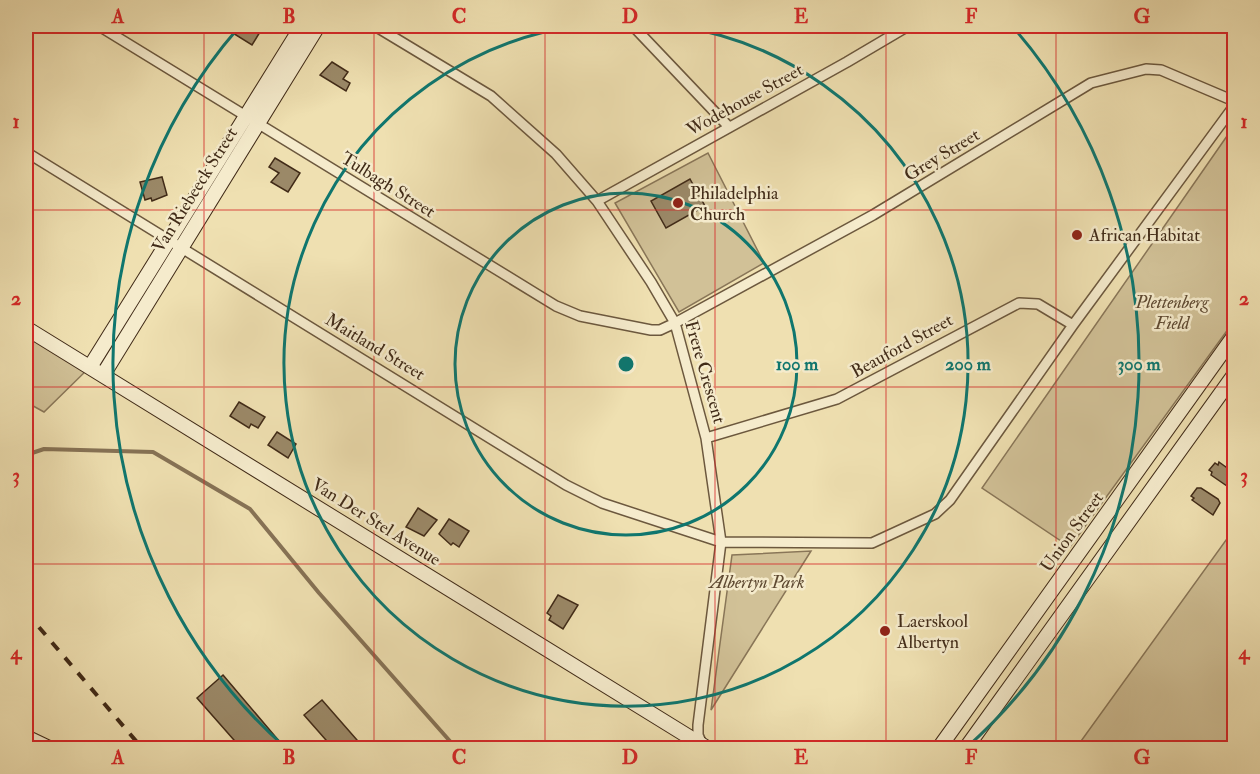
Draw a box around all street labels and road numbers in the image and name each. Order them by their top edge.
street label: Wodehouse Street [682,58,808,142]
street label: Van Riebeeck Street [147,123,243,257]
street label: Grey Street [900,123,984,187]
street label: Tulbagh Street [337,147,440,223]
street label: Maitland Street [321,308,429,386]
street label: Beauford Street [847,308,957,383]
street label: Frere Crescent [679,318,731,426]
street label: Van Der Stel Avenue [307,473,445,571]
street label: Union Street [1035,487,1109,577]

